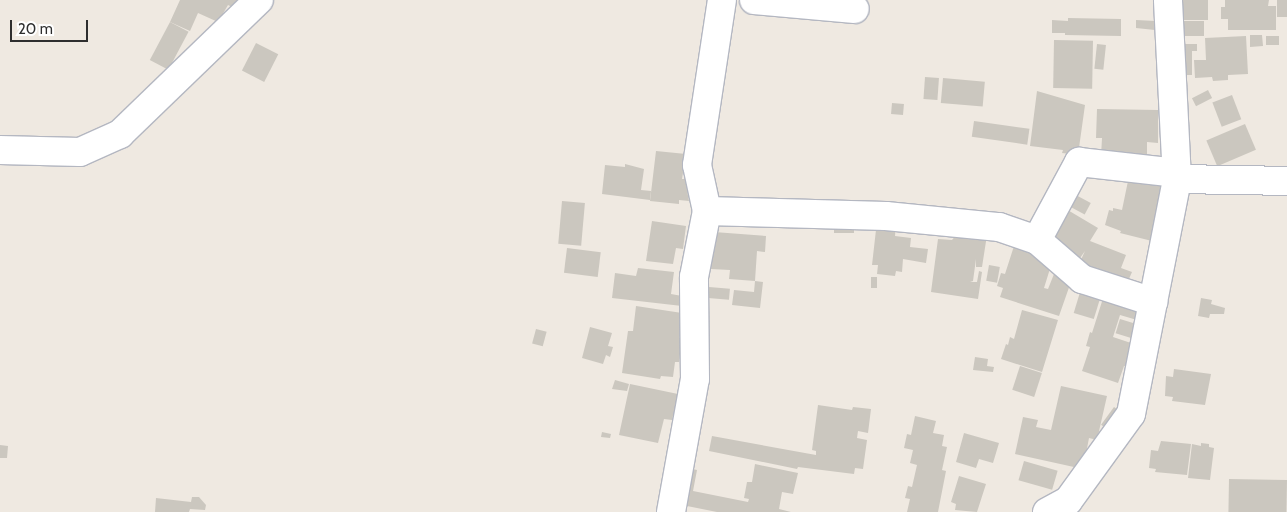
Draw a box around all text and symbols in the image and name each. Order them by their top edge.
scale bar [12,10,90,42]
text: 20 m [18,20,53,38]

